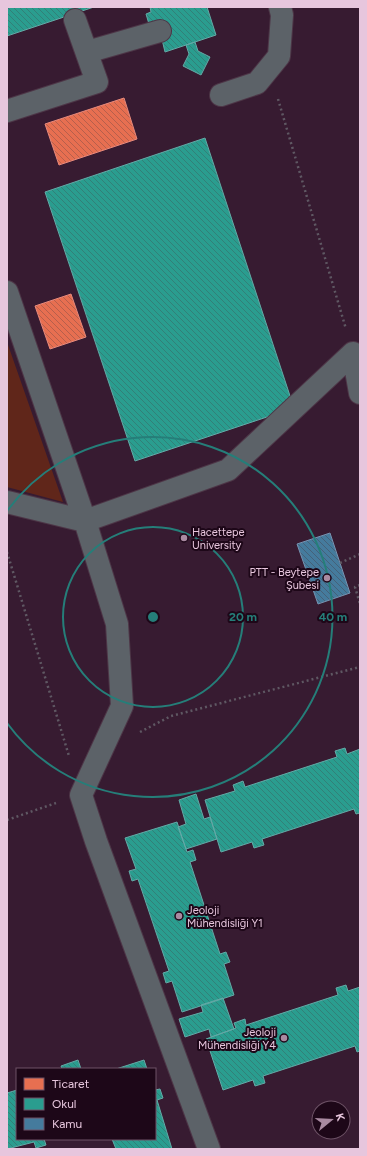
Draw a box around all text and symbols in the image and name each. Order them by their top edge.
place label: Hacettepe University [192,526,245,552]
marker: Hacettepe University [179,533,189,543]
place label: PTT - Beytepe Şubesi [249,566,319,592]
marker: PTT - Beytepe Şubesi [322,573,332,583]
centre of rings [146,610,160,624]
text: 20 m [229,610,257,624]
text: 40 m [319,610,347,624]
place label: Jeoloji Mühendisliği Y1 [187,904,263,930]
marker: Jeoloji Mühendisliği Y1 [174,911,184,921]
place label: Jeoloji Mühendisliği Y4 [198,1026,276,1052]
marker: Jeoloji Mühendisliği Y4 [279,1033,289,1043]
legend [16,1068,156,1140]
text: Ticaret [52,1077,90,1091]
text: Okul [52,1097,76,1111]
north arrow [311,1100,351,1140]
text: K [333,1112,348,1123]
text: Kamu [52,1117,82,1131]

